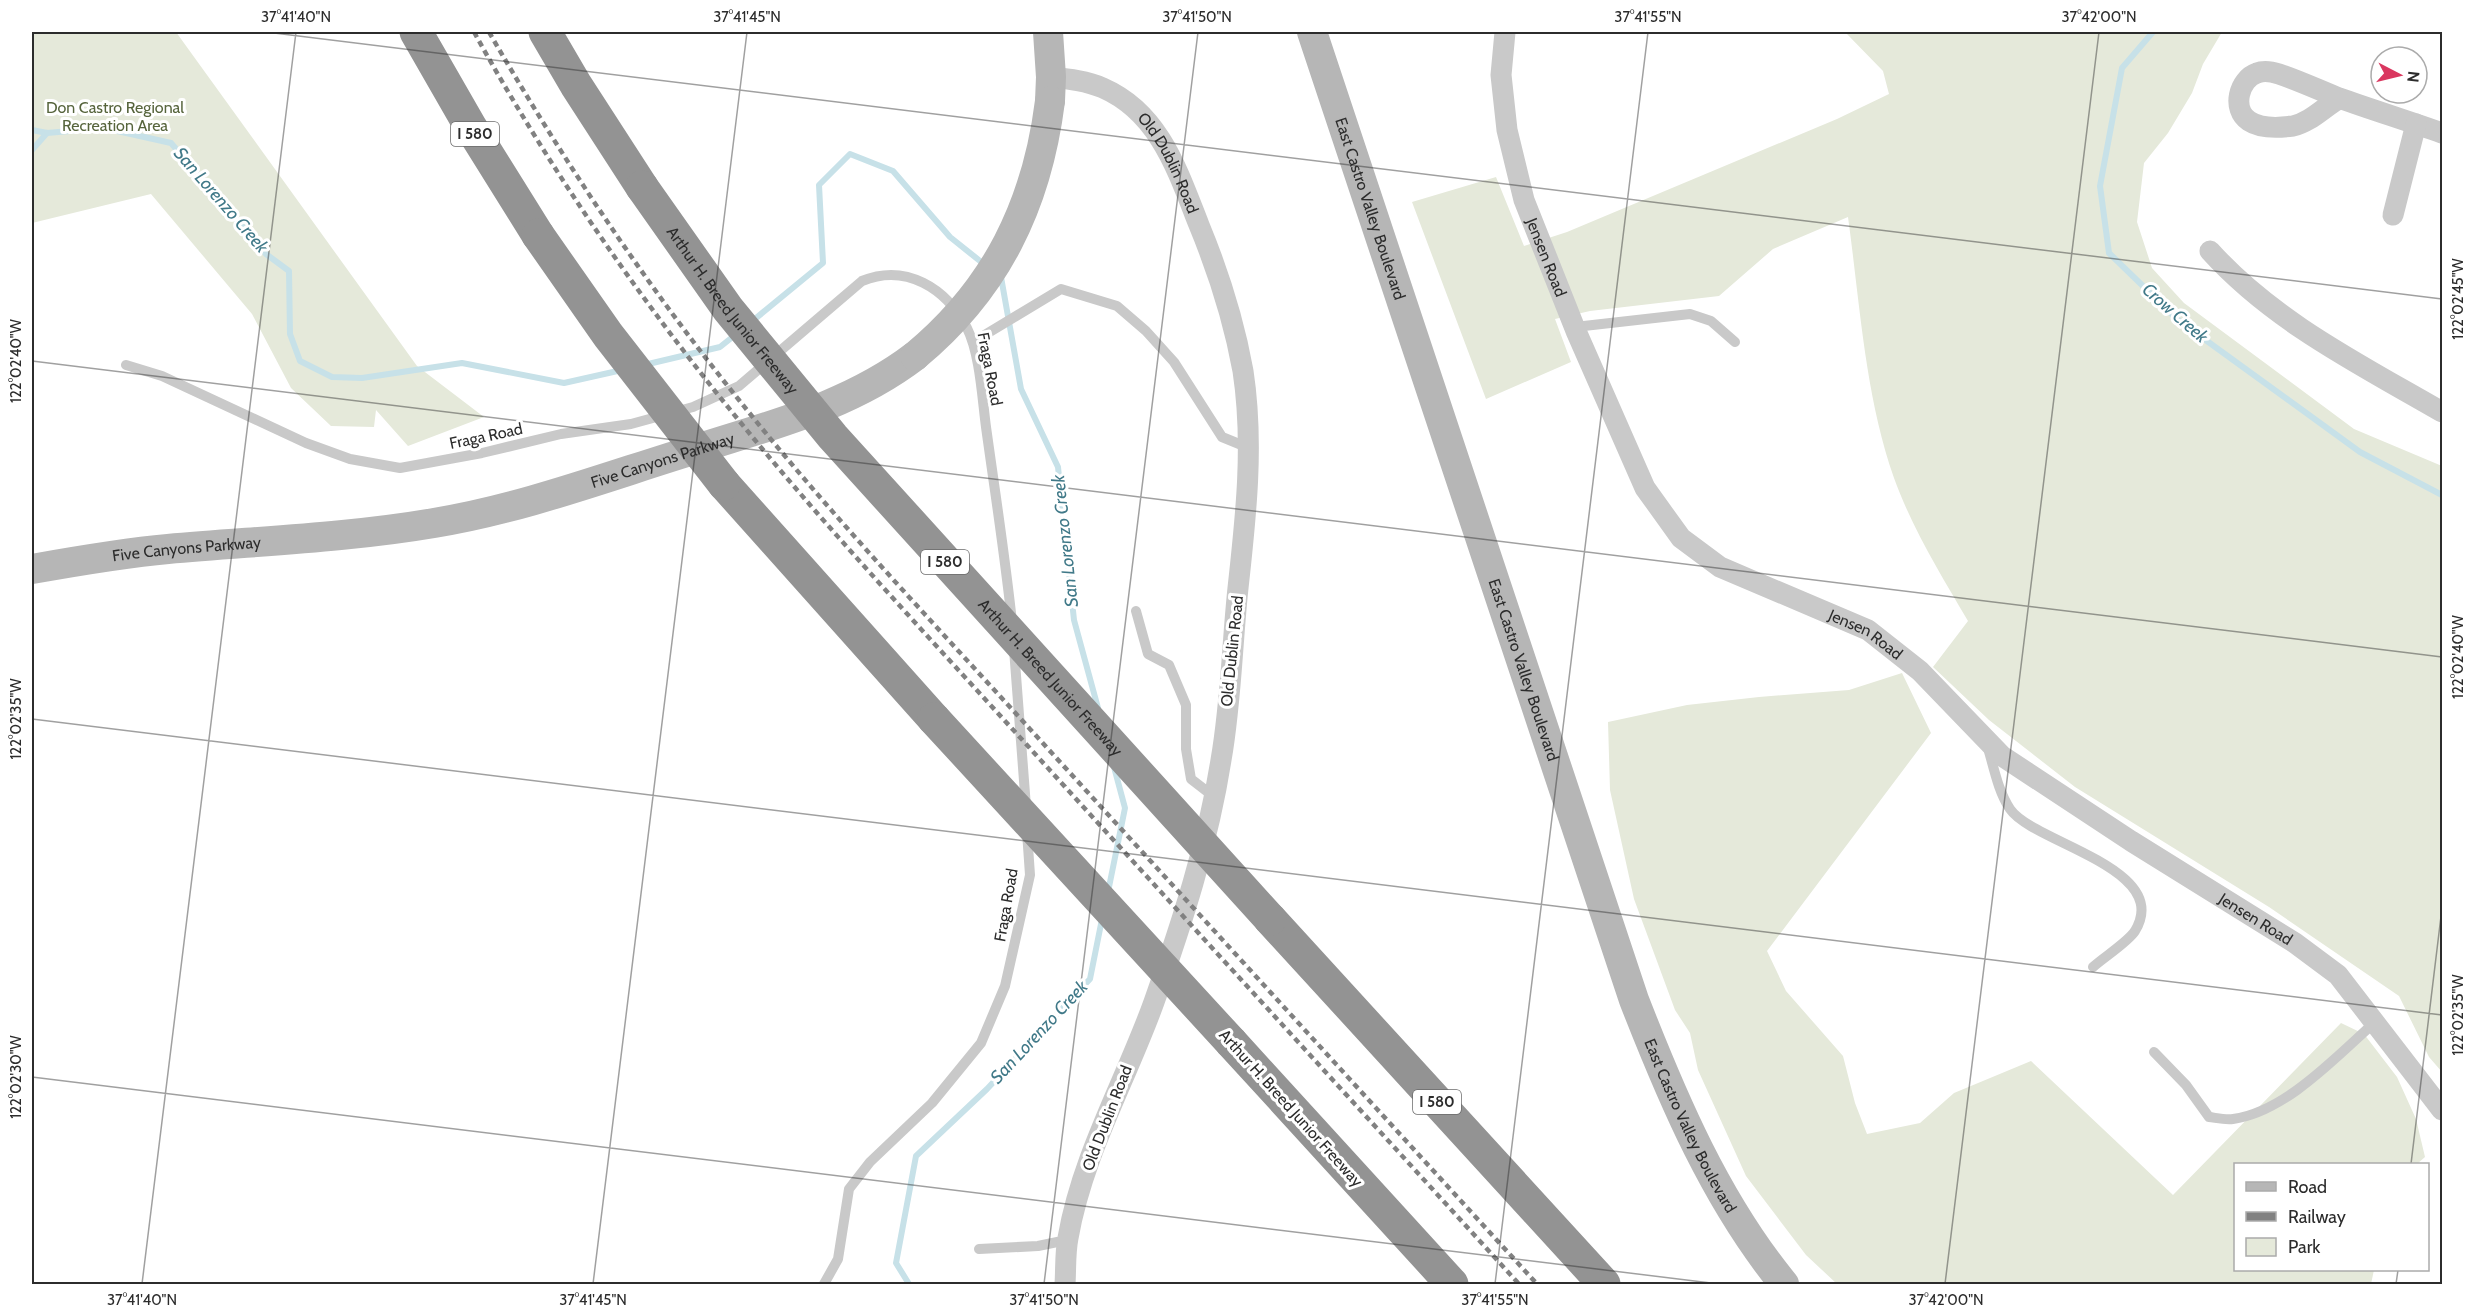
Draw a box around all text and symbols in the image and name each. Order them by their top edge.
text: 37°41'40"N [261,8,331,26]
text: 37°41'45"N [713,8,781,26]
text: 37°41'50"N [1162,8,1232,26]
text: 37°41'55"N [1614,8,1682,26]
text: 37°42'00"N [2061,8,2137,26]
north arrow [2369,45,2429,105]
text: N [2403,70,2424,84]
park label: Don Castro Regional Recreation Area [46,98,184,135]
street label: Old Dublin Road [1134,108,1203,216]
street label: East Castro Valley Boulevard [1332,115,1410,302]
road number: I 580 [451,122,499,146]
water label: San Lorenzo Creek [169,143,274,258]
street label: Jensen Road [1522,214,1571,299]
street label: Arthur H. Breed Junior Freeway [663,223,803,397]
text: 122°02'45"W [2449,257,2467,340]
water label: Crow Creek [2138,278,2213,348]
text: 122°02'40"W [7,318,25,403]
street label: Fraga Road [974,331,1006,407]
street label: Fraga Road [448,419,524,453]
street label: Five Canyons Parkway [588,428,736,492]
water label: San Lorenzo Creek [1047,472,1083,608]
street label: Five Canyons Parkway [111,532,262,565]
road number: I 580 [921,550,969,574]
street label: East Castro Valley Boulevard [1485,576,1563,763]
street label: Arthur H. Breed Junior Freeway [975,595,1127,760]
street label: Old Dublin Road [1217,595,1247,707]
street label: Jensen Road [1825,605,1906,663]
text: 122°02'40"W [2449,614,2467,699]
text: 122°02'35"W [7,678,25,760]
street label: Fraga Road [990,867,1022,943]
street label: Jensen Road [2215,888,2296,949]
text: 122°02'35"W [2449,974,2467,1056]
water label: San Lorenzo Creek [986,975,1093,1088]
street label: Arthur H. Breed Junior Freeway [1215,1025,1367,1191]
text: 122°02'30"W [7,1034,25,1119]
street label: East Castro Valley Boulevard [1641,1036,1741,1216]
street label: Old Dublin Road [1078,1062,1136,1174]
road number: I 580 [1413,1090,1461,1114]
legend [2234,1163,2429,1271]
text: Road [2288,1176,2327,1198]
text: Railway [2288,1206,2346,1228]
text: Park [2288,1236,2321,1258]
text: 37°41'40"N [107,1291,177,1309]
text: 37°41'45"N [559,1291,627,1309]
text: 37°41'50"N [1009,1291,1079,1309]
text: 37°41'55"N [1461,1291,1529,1309]
text: 37°42'00"N [1908,1291,1984,1309]

